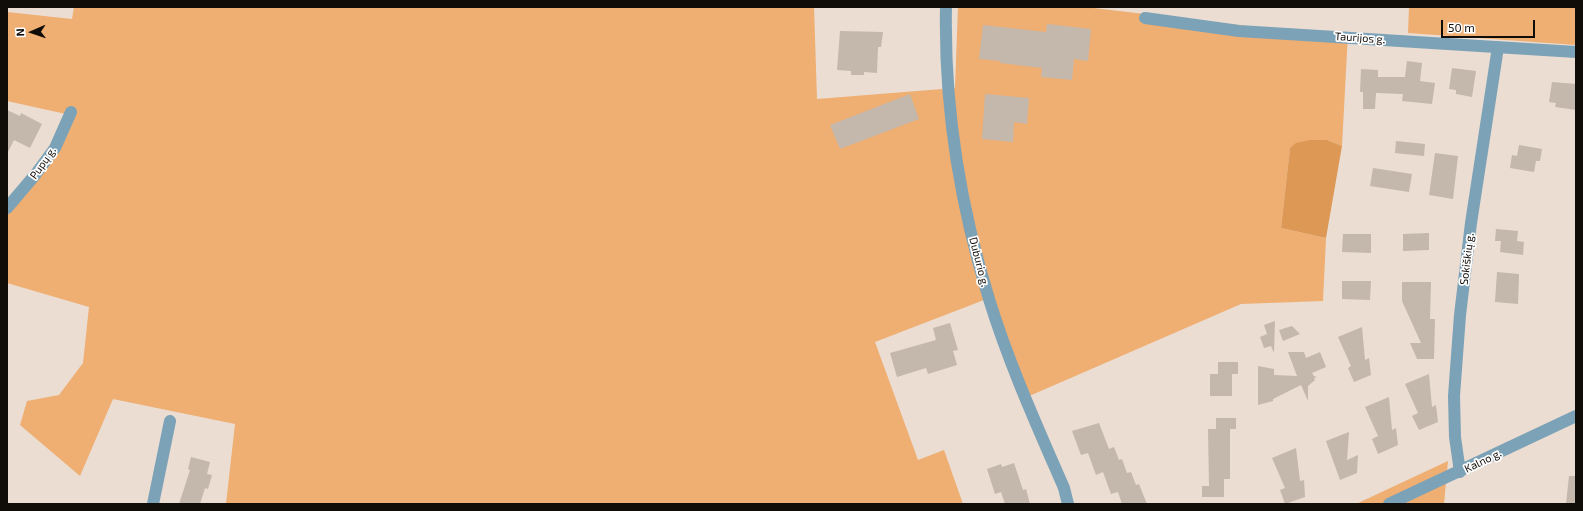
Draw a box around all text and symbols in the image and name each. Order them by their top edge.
north arrow [12,12,52,52]
scale bar [1443,12,1537,38]
text: 50 m [1448,20,1475,34]
text: N [13,28,26,37]
street label: Taurijos g. [1334,30,1386,46]
street label: Pupų g. [27,144,59,182]
street label: Sokiškių g. [1457,232,1477,286]
street label: Duburio g. [966,236,992,288]
street label: Kalno g. [1462,446,1504,476]

